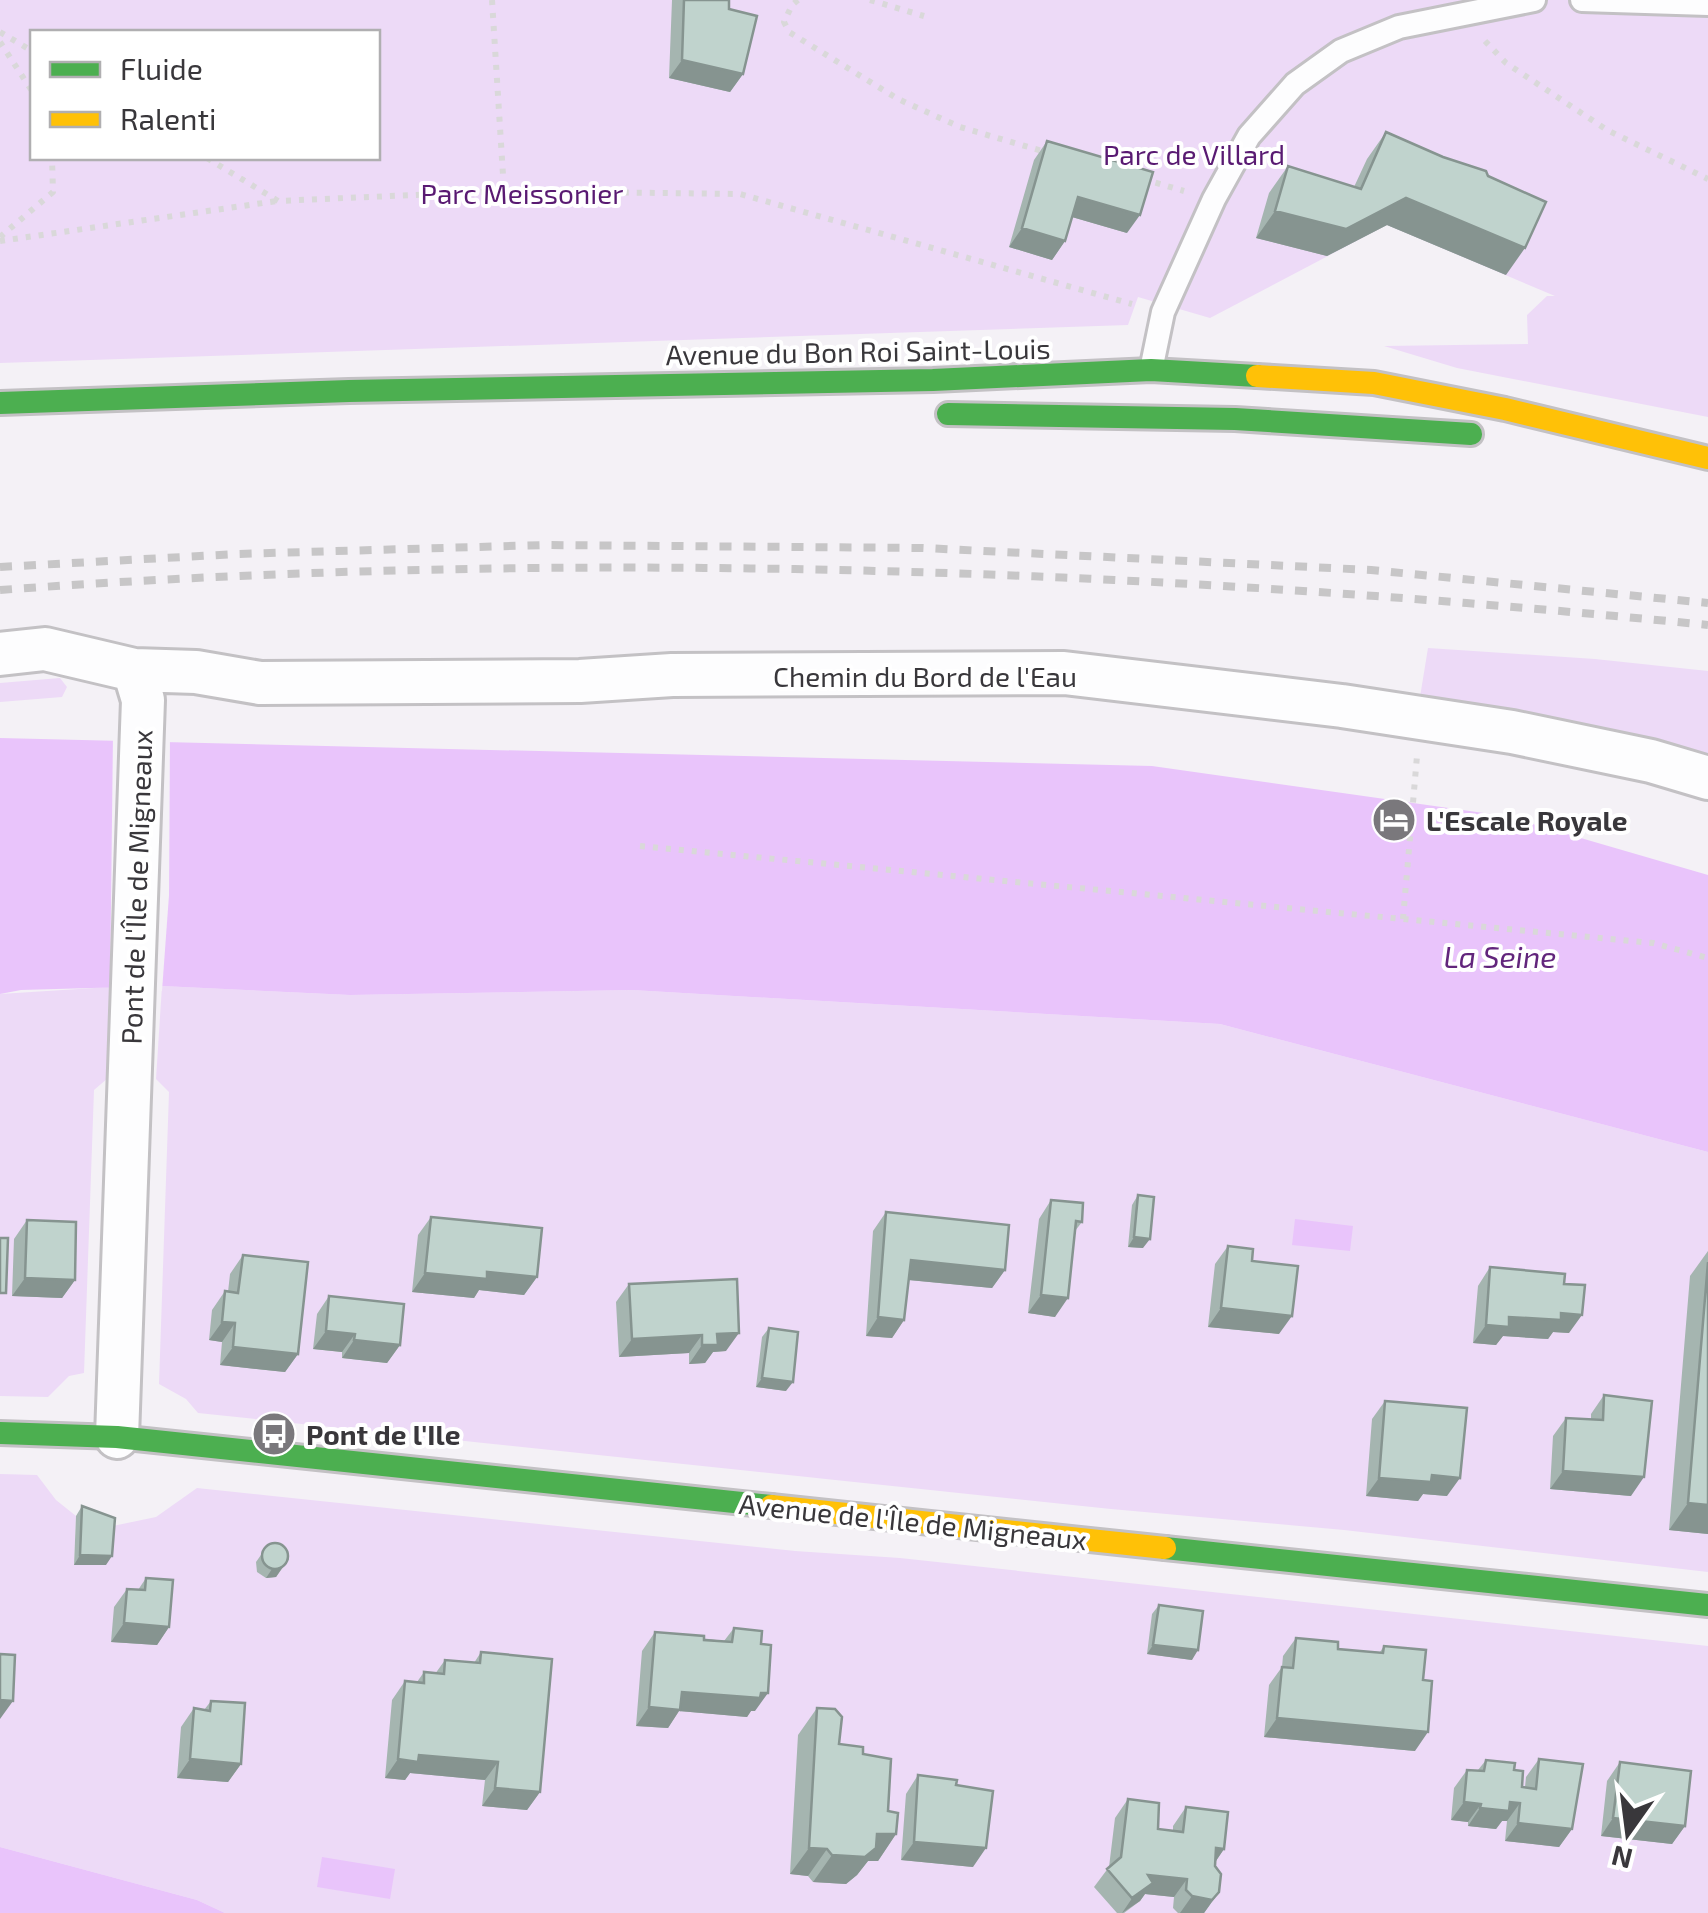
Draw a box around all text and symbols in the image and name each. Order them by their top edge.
legend [30,30,380,160]
text: Fluide [120,50,203,86]
text: Ralenti [120,100,216,136]
park label: Parc de Villard [1103,137,1285,171]
park label: Parc Meissonier [421,176,623,210]
street label: Avenue du Bon Roi Saint-Louis [665,331,1051,371]
street label: Chemin du Bord de l'Eau [773,659,1077,693]
street label: Pont de l'Île de Migneaux [114,729,158,1045]
hotel icon: L'Escale Royale [1371,797,1417,843]
place label: L'Escale Royale [1426,803,1627,837]
water label: La Seine [1444,938,1556,974]
bus stop icon: Pont de l'Ile [251,1411,297,1457]
place label: Pont de l'Ile [306,1417,460,1451]
street label: Avenue de l'Île de Migneaux [737,1486,1089,1556]
north arrow [1578,1783,1678,1883]
text: N [1608,1839,1636,1877]

